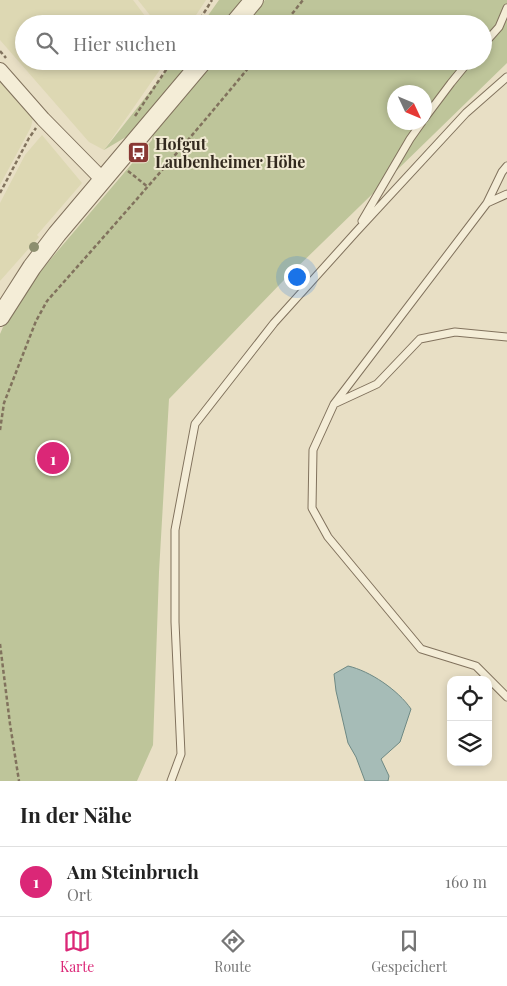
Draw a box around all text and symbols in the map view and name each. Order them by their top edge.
search box [15,15,492,70]
icon: search [33,29,61,57]
text: Hier suchen [73,30,176,56]
north arrow [387,85,432,130]
place label: Hofgut Laubenheimer Höhe [155,133,305,172]
bus stop icon: Hofgut Laubenheimer Höhe [127,141,151,165]
your location [284,264,310,290]
pin: 1 [37,439,69,477]
map controls [447,676,492,766]
button: locate [447,676,492,721]
button: layers [447,721,492,766]
text: In der Nähe [20,800,132,828]
text: Am Steinbruch [67,858,199,884]
text: 1 [33,871,39,892]
text: 160 m [445,871,487,892]
text: Ort [67,884,92,905]
tab: Karte [60,927,94,976]
tab: Route [214,927,251,976]
tab: Gespeichert [371,927,447,976]

